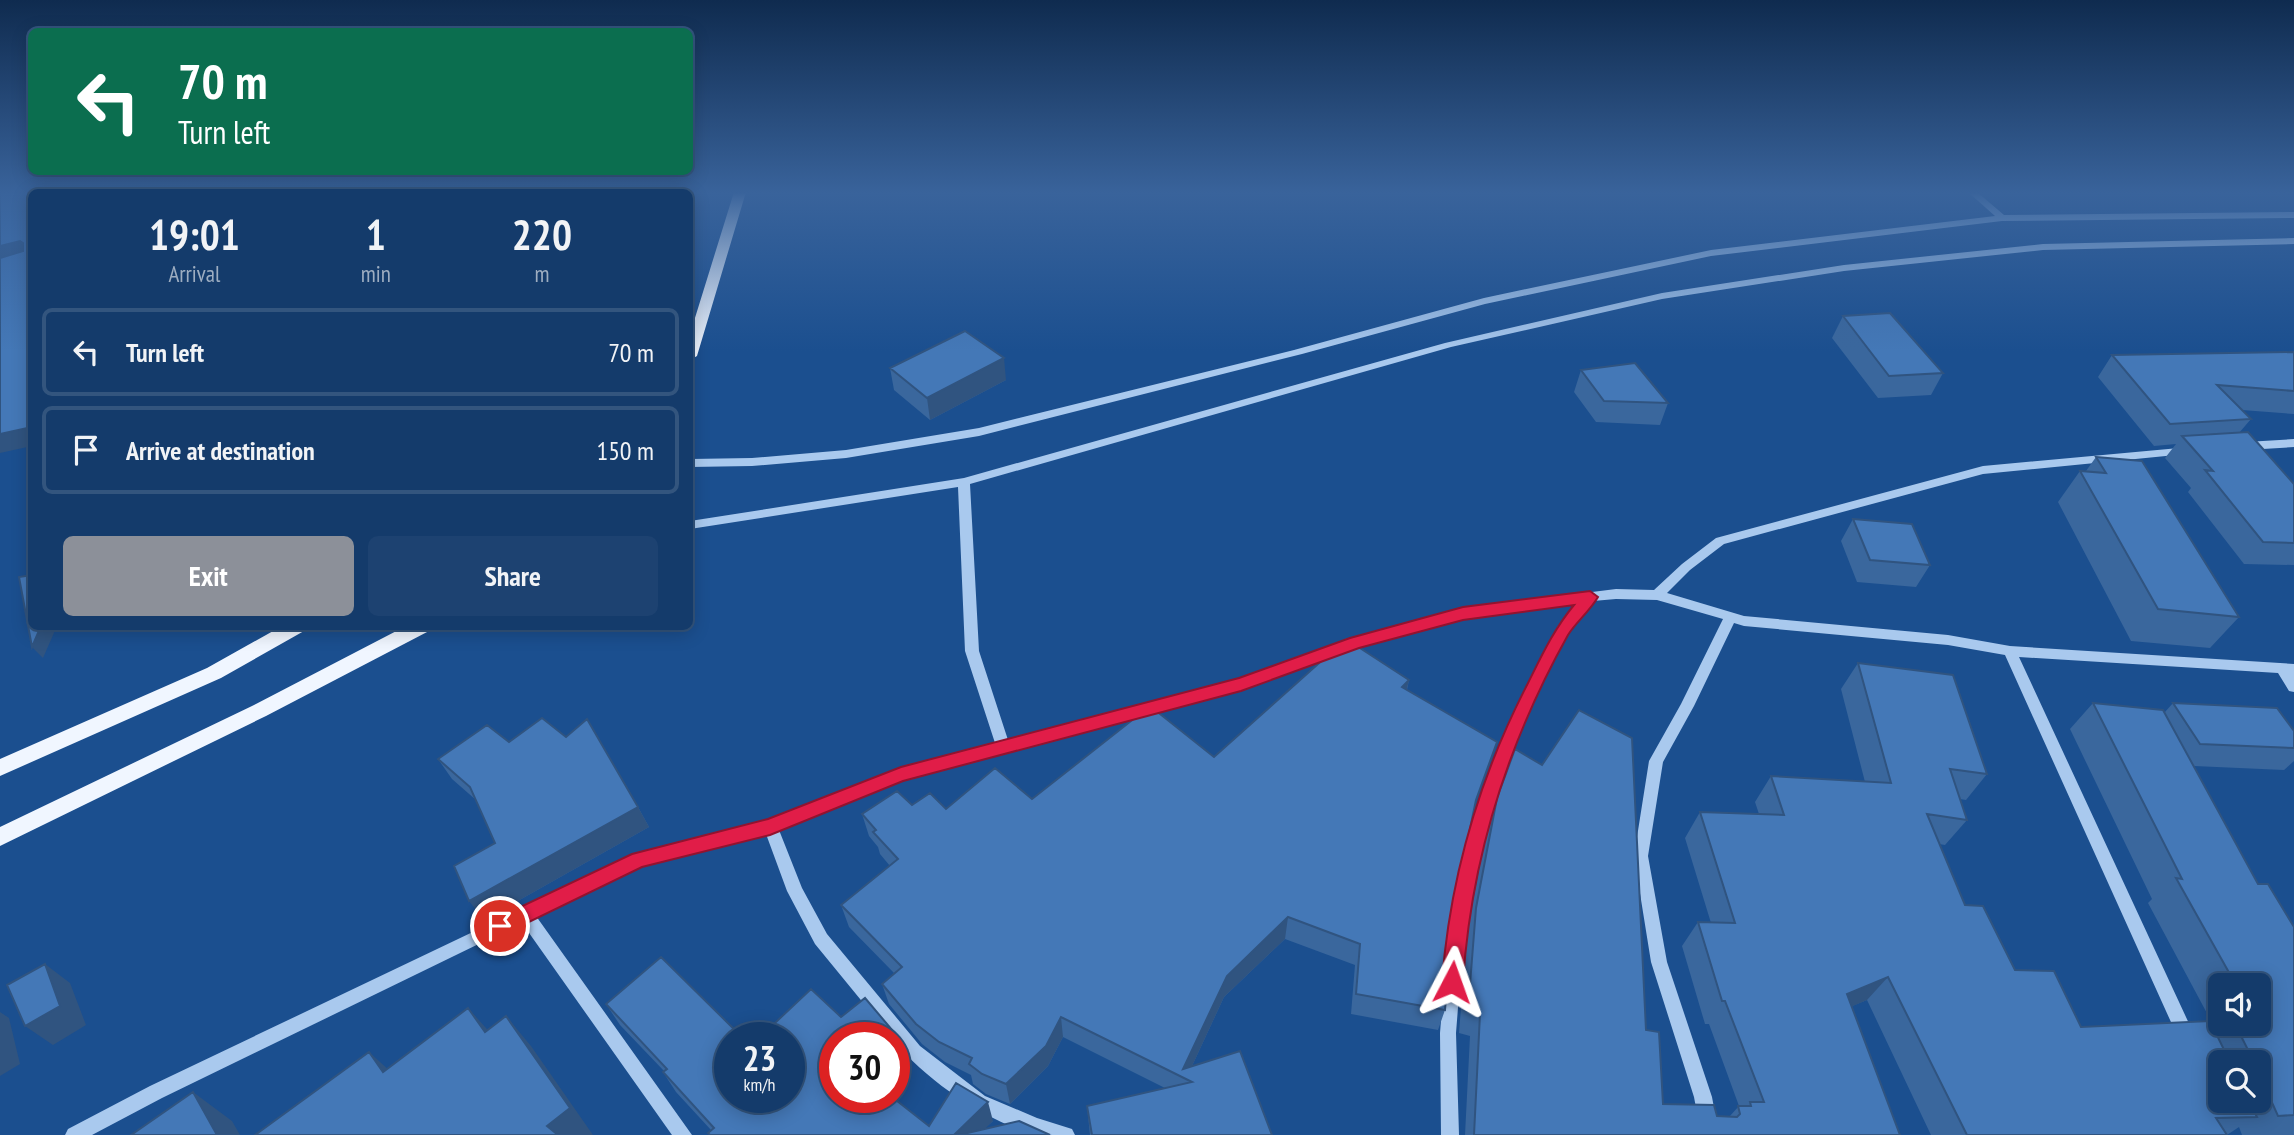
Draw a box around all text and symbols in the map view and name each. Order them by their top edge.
text: 70 m [178,49,267,113]
icon: left [63,56,154,147]
text: Turn left [178,111,270,153]
text: 19:01 [149,207,240,262]
text: 1 [366,207,386,262]
text: 220 [512,207,572,262]
text: Arrival [168,259,220,288]
text: min [361,259,391,288]
text: m [534,259,549,288]
icon: left [67,333,105,371]
text: Turn left [126,336,204,369]
text: 70 m [608,336,654,369]
icon: arrive [67,431,105,469]
text: Arrive at destination [126,434,315,467]
text: 150 m [596,434,654,467]
button: Exit [63,536,354,616]
button: Share [368,536,658,616]
pin [470,896,530,956]
icon: arrive [481,907,519,945]
position arrow [1415,945,1489,1019]
map controls [2208,973,2271,1113]
button: sound [2208,973,2271,1036]
speed limit sign: 30 [819,1022,910,1113]
text: 23 [743,1035,776,1081]
button: search [2208,1050,2271,1113]
text: km/h [744,1073,775,1096]

